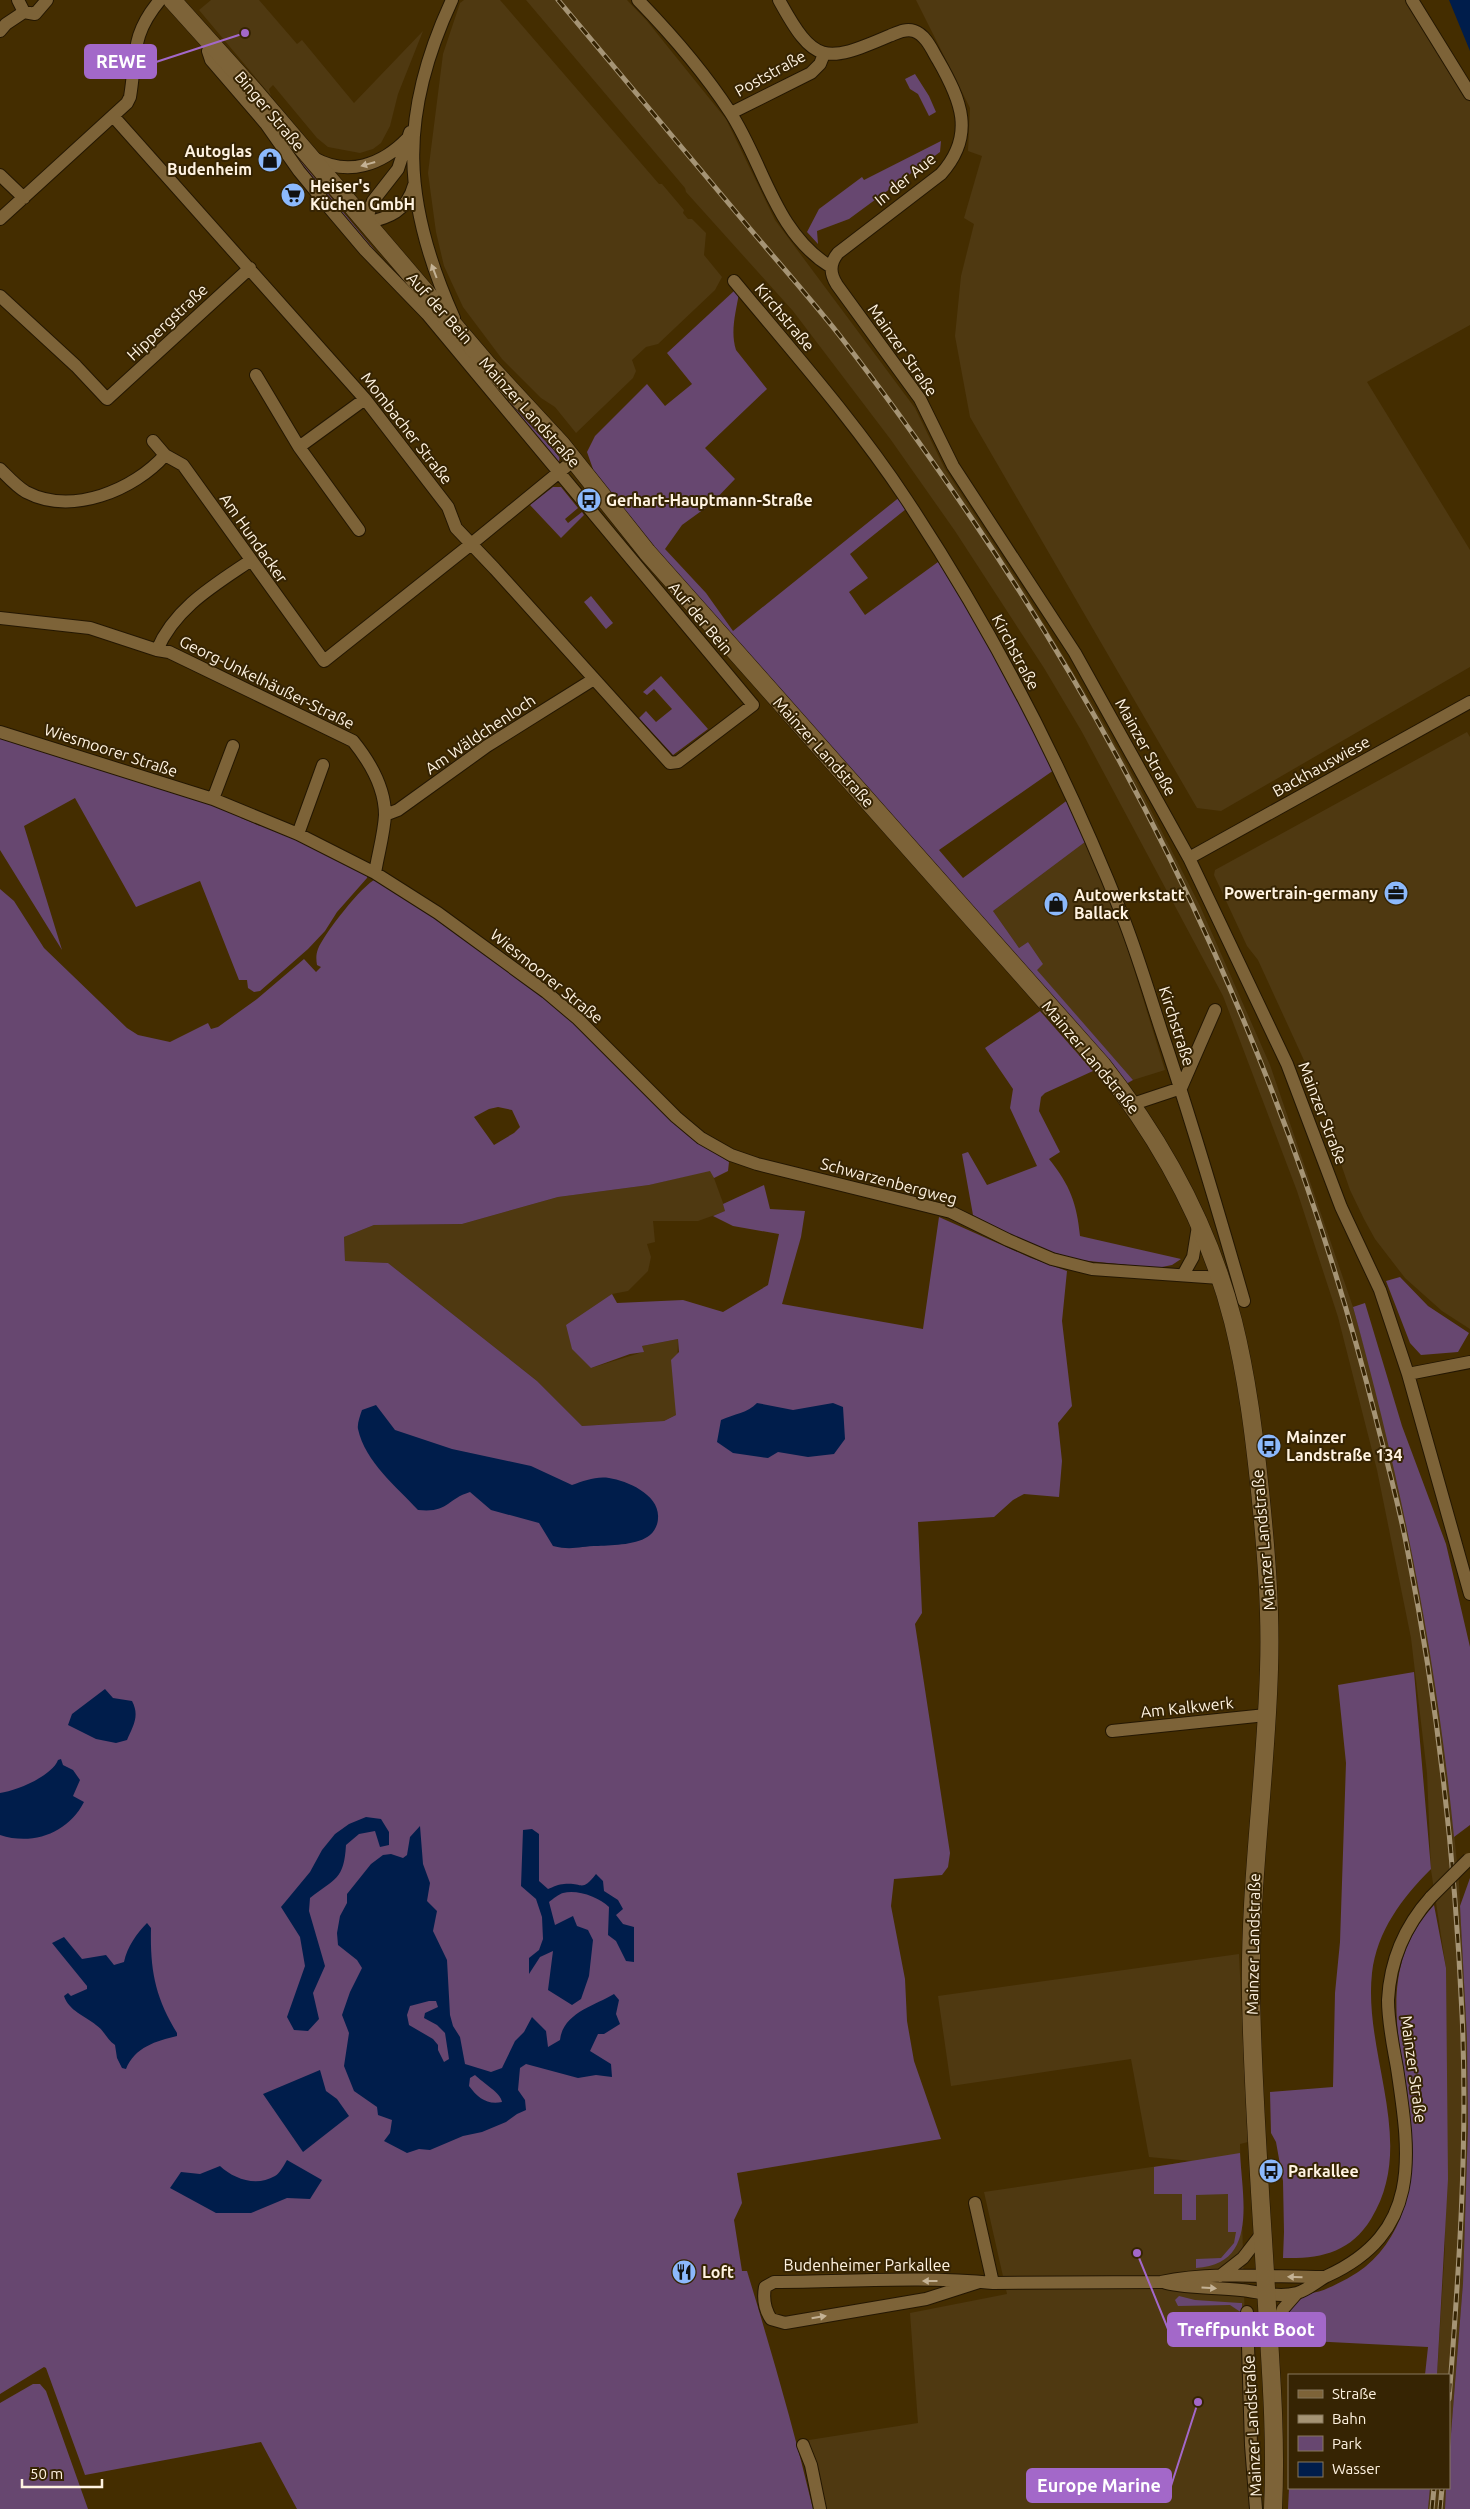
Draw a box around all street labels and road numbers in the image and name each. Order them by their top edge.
street label: Poststraße [732,46,808,100]
street label: Binger Straße [231,68,309,154]
street label: In der Aue [871,149,939,209]
street label: Auf der Bein [403,269,477,347]
street label: Hippergstraße [123,280,211,364]
street label: Kirchstraße [752,280,818,354]
street label: Mainzer Straße [865,300,941,400]
street label: Mainzer Landstraße [476,353,584,471]
street label: Mombacher Straße [358,368,456,488]
street label: Am Hundacker [217,490,291,586]
street label: Auf der Bein [665,578,737,658]
street label: Kirchstraße [989,611,1043,693]
street label: Georg-Unkelhäußer-Straße [177,632,357,732]
street label: Am Wäldchenloch [422,691,538,777]
street label: Mainzer Landstraße [770,693,878,811]
street label: Mainzer Straße [1112,695,1180,799]
street label: Wiesmoorer Straße [42,720,180,780]
street label: Backhauswiese [1269,732,1373,800]
street label: Wiesmoorer Straße [487,925,607,1027]
street label: Kirchstraße [1156,984,1198,1068]
street label: Mainzer Landstraße [1039,997,1143,1117]
street label: Mainzer Straße [1295,1059,1351,1167]
street label: Schwarzenbergweg [819,1154,959,1208]
street label: Mainzer Landstraße [1248,1469,1278,1611]
street label: Am Kalkwerk [1140,1693,1234,1721]
street label: Mainzer Landstraße [1243,1873,1263,2015]
street label: Mainzer Straße [1398,2014,1430,2124]
street label: Budenheimer Parkallee [784,2256,950,2274]
street label: Mainzer Landstraße [1239,2355,1265,2497]

